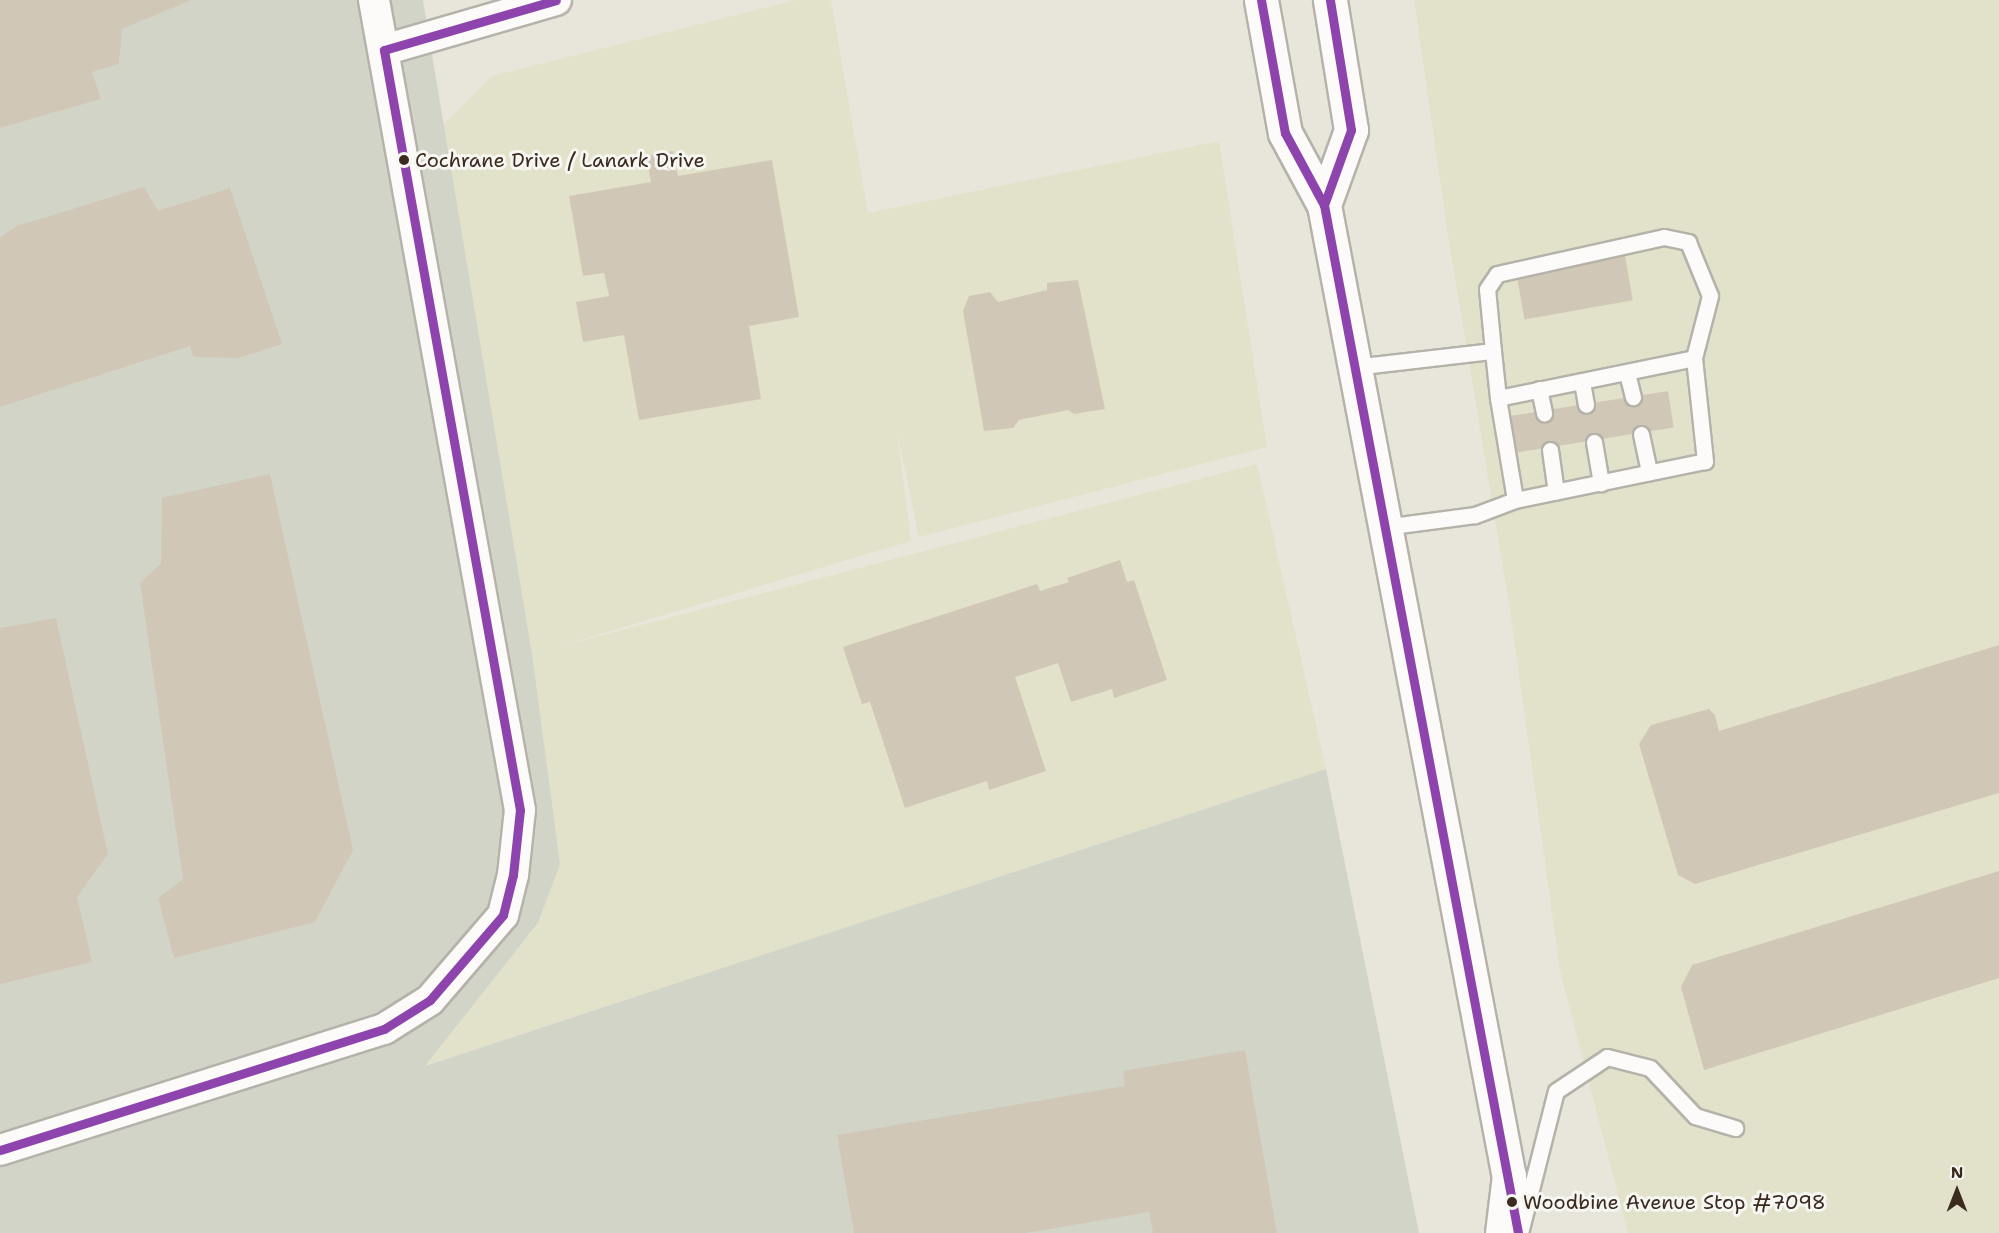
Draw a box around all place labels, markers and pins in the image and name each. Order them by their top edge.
place label: Cochrane Drive / Lanark Drive [415,148,705,172]
marker: Cochrane Drive / Lanark Drive [398,154,410,166]
place label: Woodbine Avenue Stop #7098 [1523,1190,1826,1214]
marker: Woodbine Avenue Stop #7098 [1506,1196,1518,1208]

